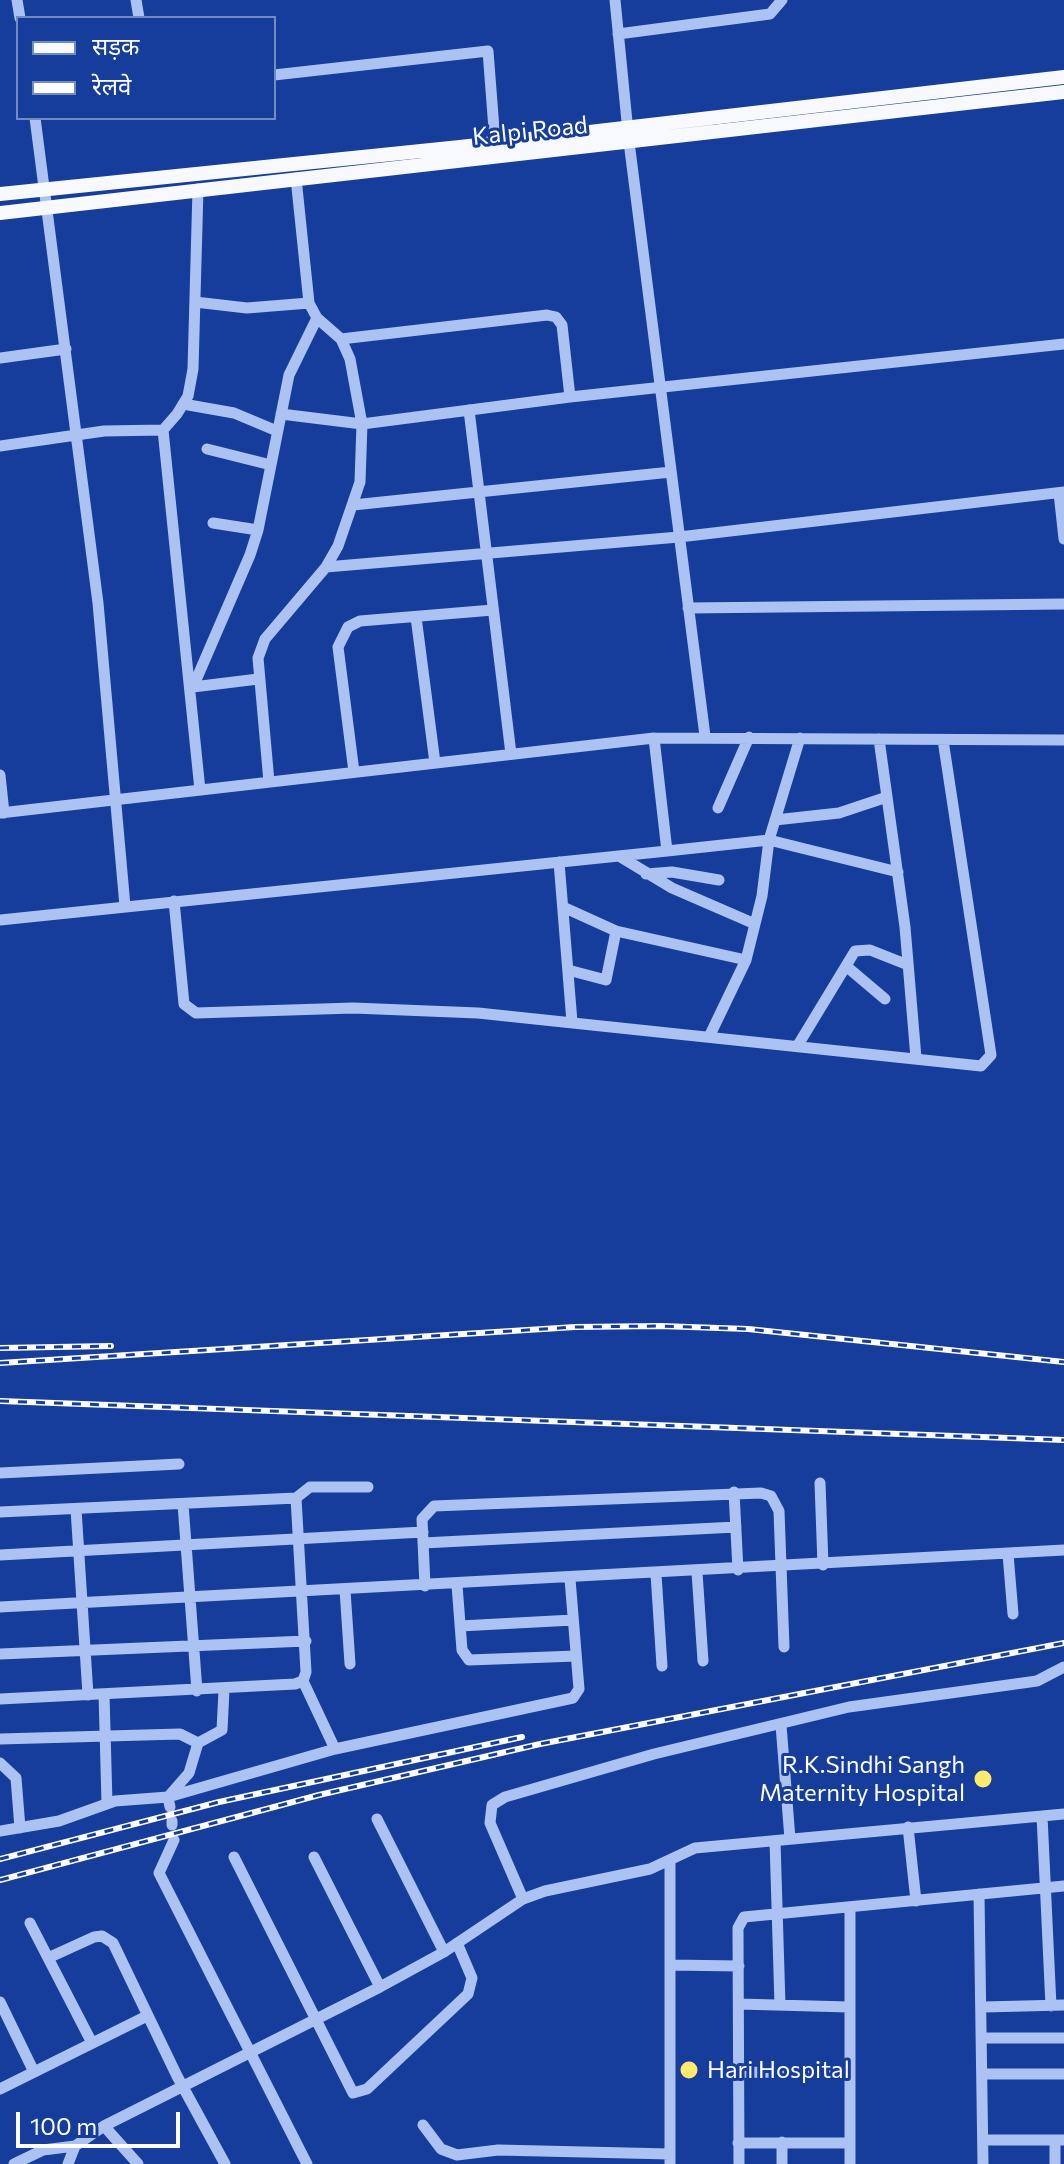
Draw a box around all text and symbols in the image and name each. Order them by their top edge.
legend [16,16,276,120]
text: सड़क [92,31,140,60]
text: रेलवे [92,71,131,100]
street label: Kalpi Road [471,111,589,151]
place label: R.K.Sindhi Sangh Maternity Hospital [759,1751,965,1807]
marker: R.K.Sindhi Sangh Maternity Hospital [972,1768,994,1790]
place label: Hari Hospital [707,2056,850,2084]
marker: Hari Hospital [678,2059,700,2081]
scale bar [20,2096,184,2146]
text: 100 m [30,2111,97,2140]

